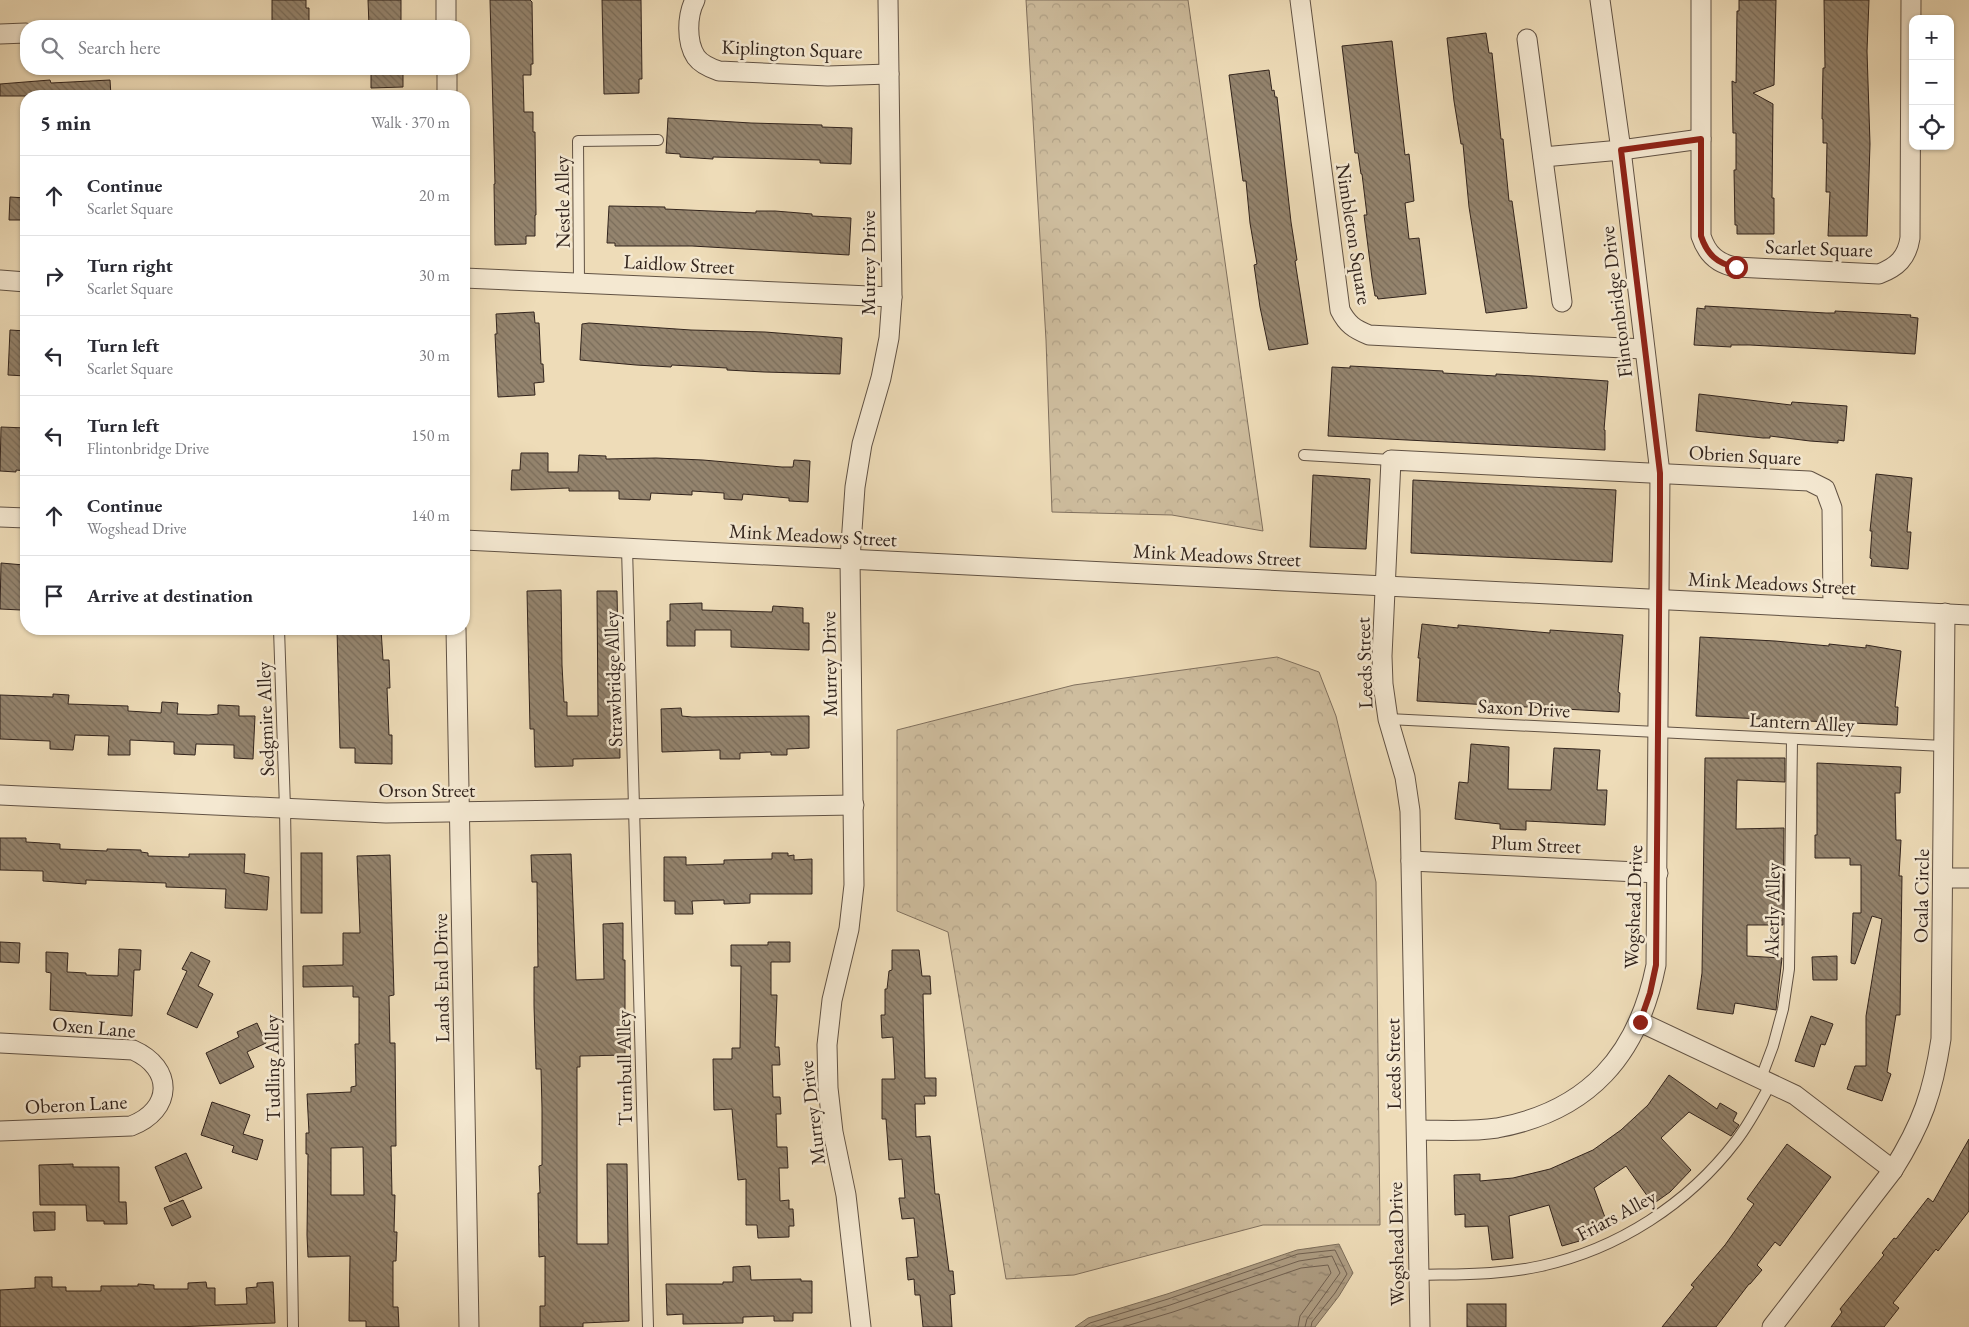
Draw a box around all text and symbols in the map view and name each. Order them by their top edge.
map controls [1909,15,1954,150]
button: + [1909,15,1954,60]
search box [20,20,470,75]
icon: search [38,34,66,62]
street label: Kiplington Square [721,34,863,64]
text: Search here [78,35,160,60]
button: − [1909,60,1954,105]
button: locate [1909,105,1954,150]
text: 5 min [40,109,91,136]
text: Walk · 370 m [371,112,450,133]
street label: Nestle Alley [548,155,576,249]
street label: Nimbleton Square [1330,162,1378,307]
text: Continue [87,173,162,198]
icon: ahead [40,182,68,210]
text: 20 m [419,185,450,206]
text: Scarlet Square [87,198,173,219]
street label: Murrey Drive [855,210,881,316]
street label: Flintonbridge Drive [1594,225,1638,379]
street label: Scarlet Square [1765,233,1873,263]
street label: Laidlow Street [623,248,736,280]
text: Turn right [87,253,173,278]
route start [1725,256,1748,279]
icon: right [40,262,68,290]
text: 30 m [419,265,450,286]
text: Scarlet Square [87,278,173,299]
text: Turn left [87,333,159,358]
icon: left [40,342,68,370]
text: 30 m [419,345,450,366]
text: Scarlet Square [87,358,173,379]
text: Turn left [87,413,159,438]
icon: left [40,422,68,450]
text: 150 m [411,425,450,446]
text: Flintonbridge Drive [87,438,209,459]
street label: Obrien Square [1688,439,1802,471]
text: Continue [87,493,162,518]
icon: ahead [40,502,68,530]
text: 140 m [411,505,450,526]
text: Wogshead Drive [87,518,186,539]
street label: Mink Meadows Street [728,518,898,552]
street label: Mink Meadows Street [1132,538,1302,572]
street label: Mink Meadows Street [1687,566,1857,600]
icon: arrive [40,582,68,610]
text: Arrive at destination [87,583,253,608]
street label: Strawbridge Alley [598,610,628,747]
street label: Murrey Drive [815,611,843,717]
street label: Leeds Street [1349,616,1379,709]
street label: Sedgmire Alley [250,661,280,777]
street label: Saxon Drive [1477,693,1571,723]
street label: Lantern Alley [1749,706,1856,738]
street label: Orson Street [379,777,476,803]
street label: Plum Street [1490,829,1582,859]
street label: Wogshead Drive [1618,844,1648,970]
street label: Ocala Circle [1907,848,1935,943]
street label: Akerly Alley [1758,862,1786,959]
street label: Lands End Drive [427,913,455,1043]
street label: Oxen Lane [51,1010,137,1044]
street label: Turnbull Alley [610,1010,638,1126]
route end [1629,1011,1652,1034]
street label: Tudling Alley [258,1014,286,1122]
street label: Leeds Street [1379,1017,1407,1110]
street label: Murrey Drive [793,1059,831,1167]
street label: Oberon Lane [24,1088,128,1120]
street label: Wogshead Drive [1382,1181,1410,1306]
street label: Friars Alley [1572,1183,1661,1247]

